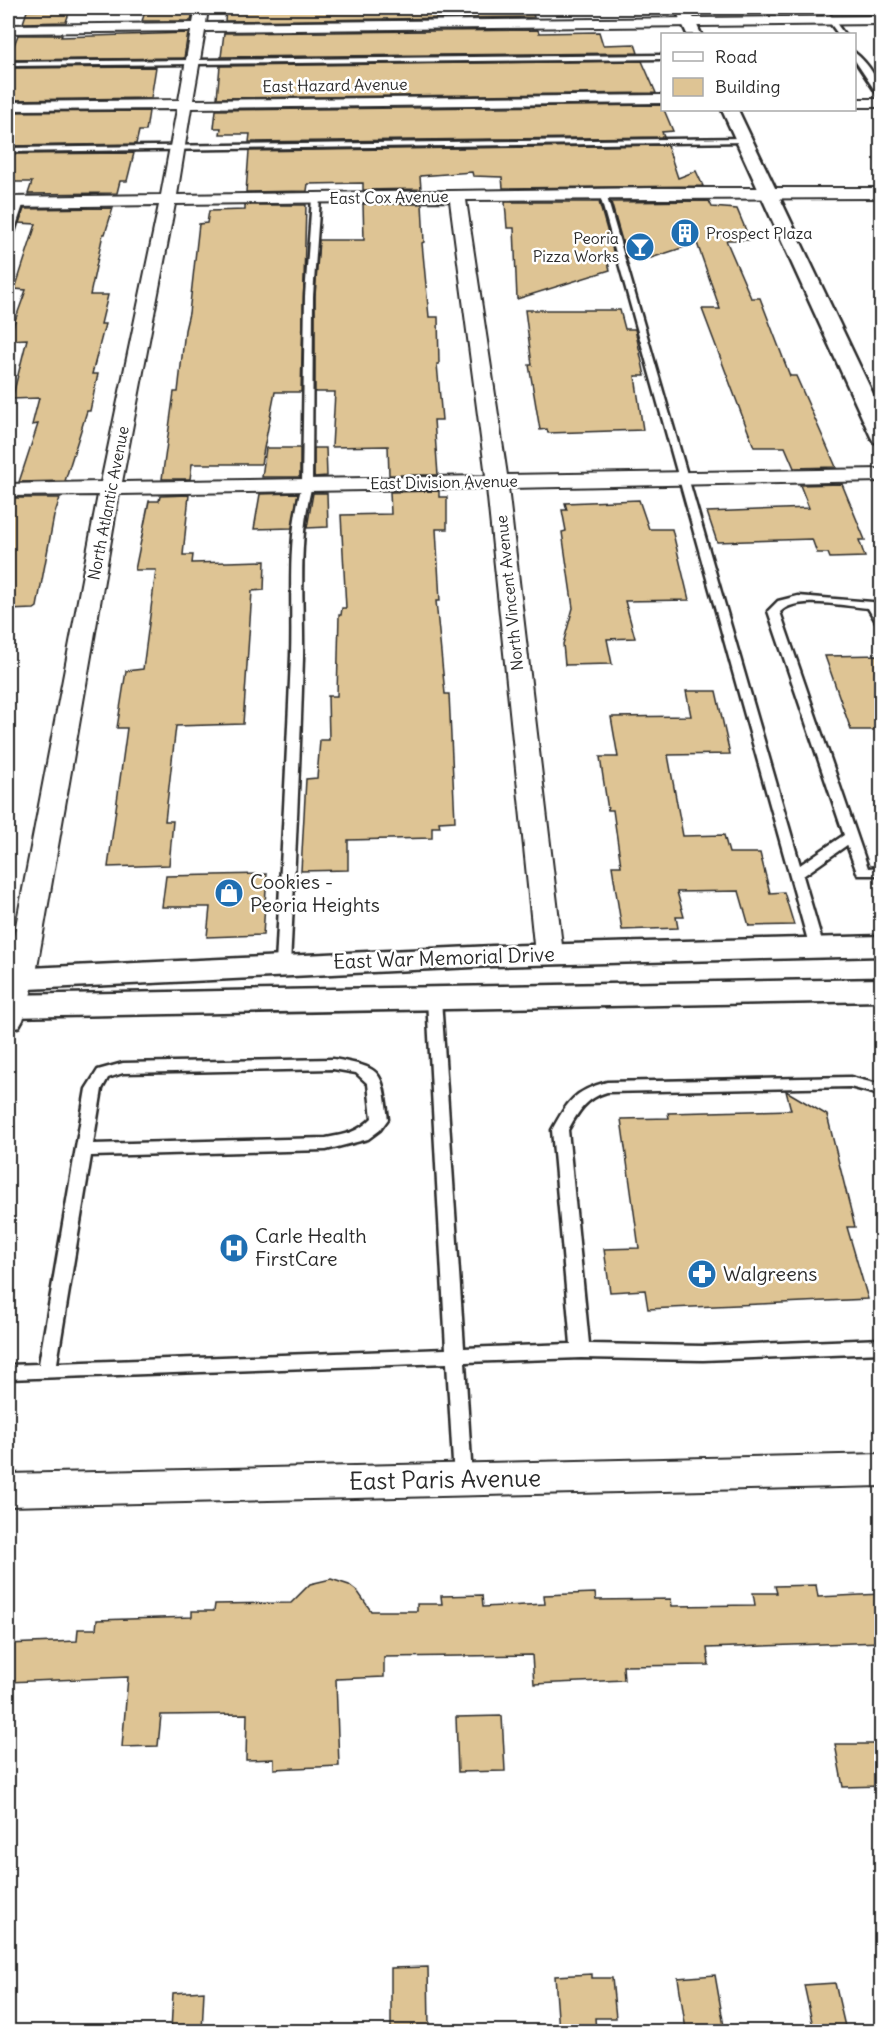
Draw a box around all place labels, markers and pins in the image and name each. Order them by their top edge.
building icon: Prospect Plaza [669,217,701,249]
place label: Prospect Plaza [706,223,812,243]
place label: Peoria Pizza Works [533,228,619,266]
bar icon: Peoria Pizza Works [624,231,656,263]
place label: Cookies - Peoria Heights [250,869,380,917]
shop icon: Cookies - Peoria Heights [213,877,245,909]
place label: Carle Health FirstCare [255,1223,367,1271]
hospital icon: Carle Health FirstCare [218,1232,250,1264]
pharmacy icon: Walgreens [686,1258,718,1290]
place label: Walgreens [723,1261,817,1286]

